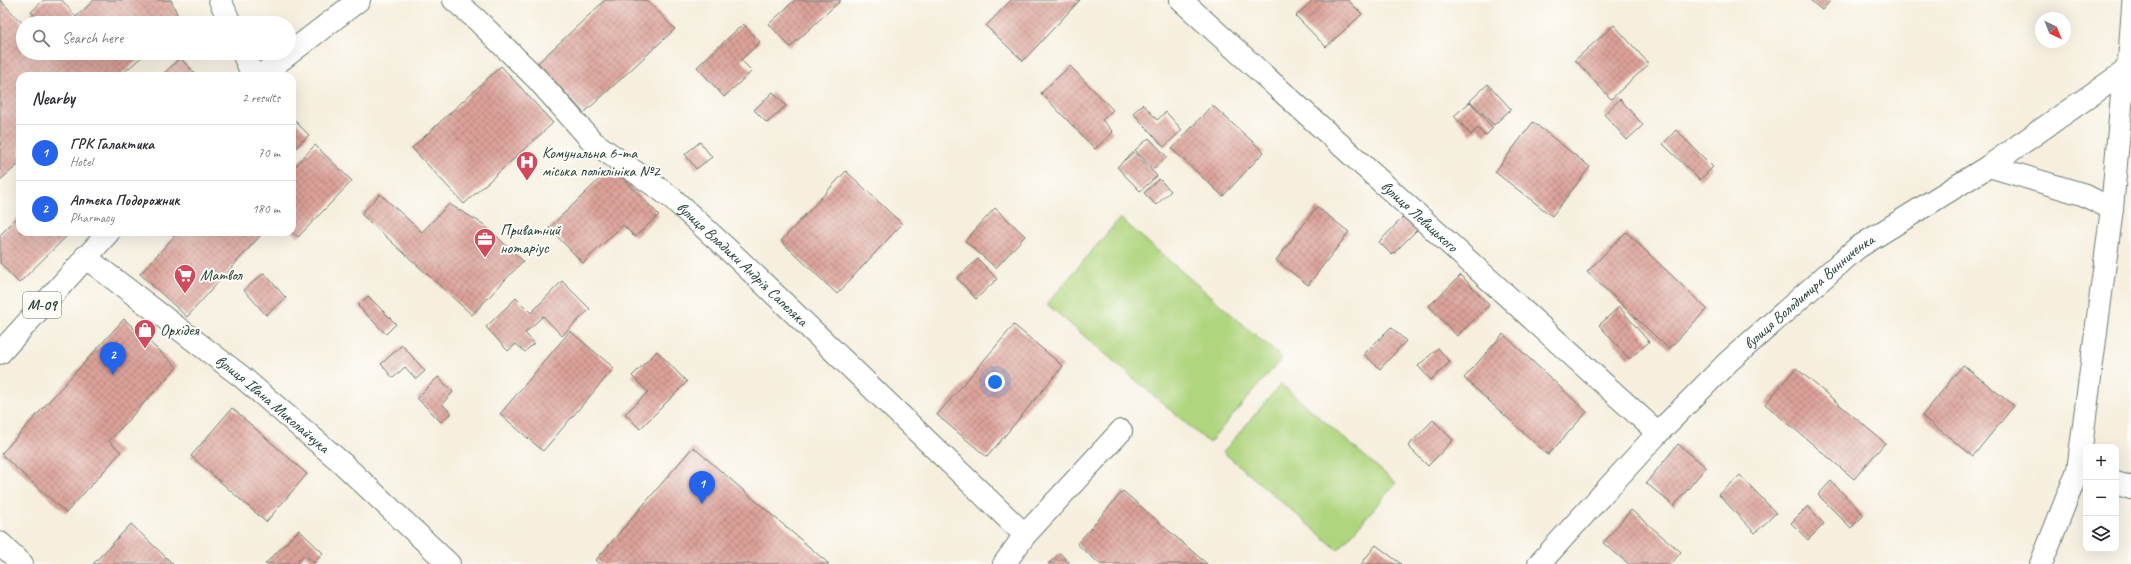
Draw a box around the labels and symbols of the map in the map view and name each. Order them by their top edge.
north arrow [2035,12,2071,48]
place label: Комунальна 6-та міська поліклініка №2 [542,143,662,181]
hospital icon: Комунальна 6-та міська поліклініка №2 [514,149,540,182]
street label: вулиця Левицького [1377,176,1463,257]
street label: вулиця Владики Андрія Сапеляка [672,197,813,332]
place label: Приватний нотаріус [500,220,562,258]
office icon: Приватний нотаріус [472,226,498,259]
street label: вулиця Володимира Винниченка [1739,229,1879,354]
supermarket icon: Матвол [172,262,198,295]
place label: Матвол [200,265,244,285]
road number: М-09 [23,292,61,318]
shop icon: Орхідея [132,317,158,350]
place label: Орхідея [160,320,199,340]
pin: 2 [100,342,126,375]
street label: вулиця Івана Миколайчука [211,350,334,459]
your location [985,372,1005,392]
pin: 1 [689,471,715,504]

